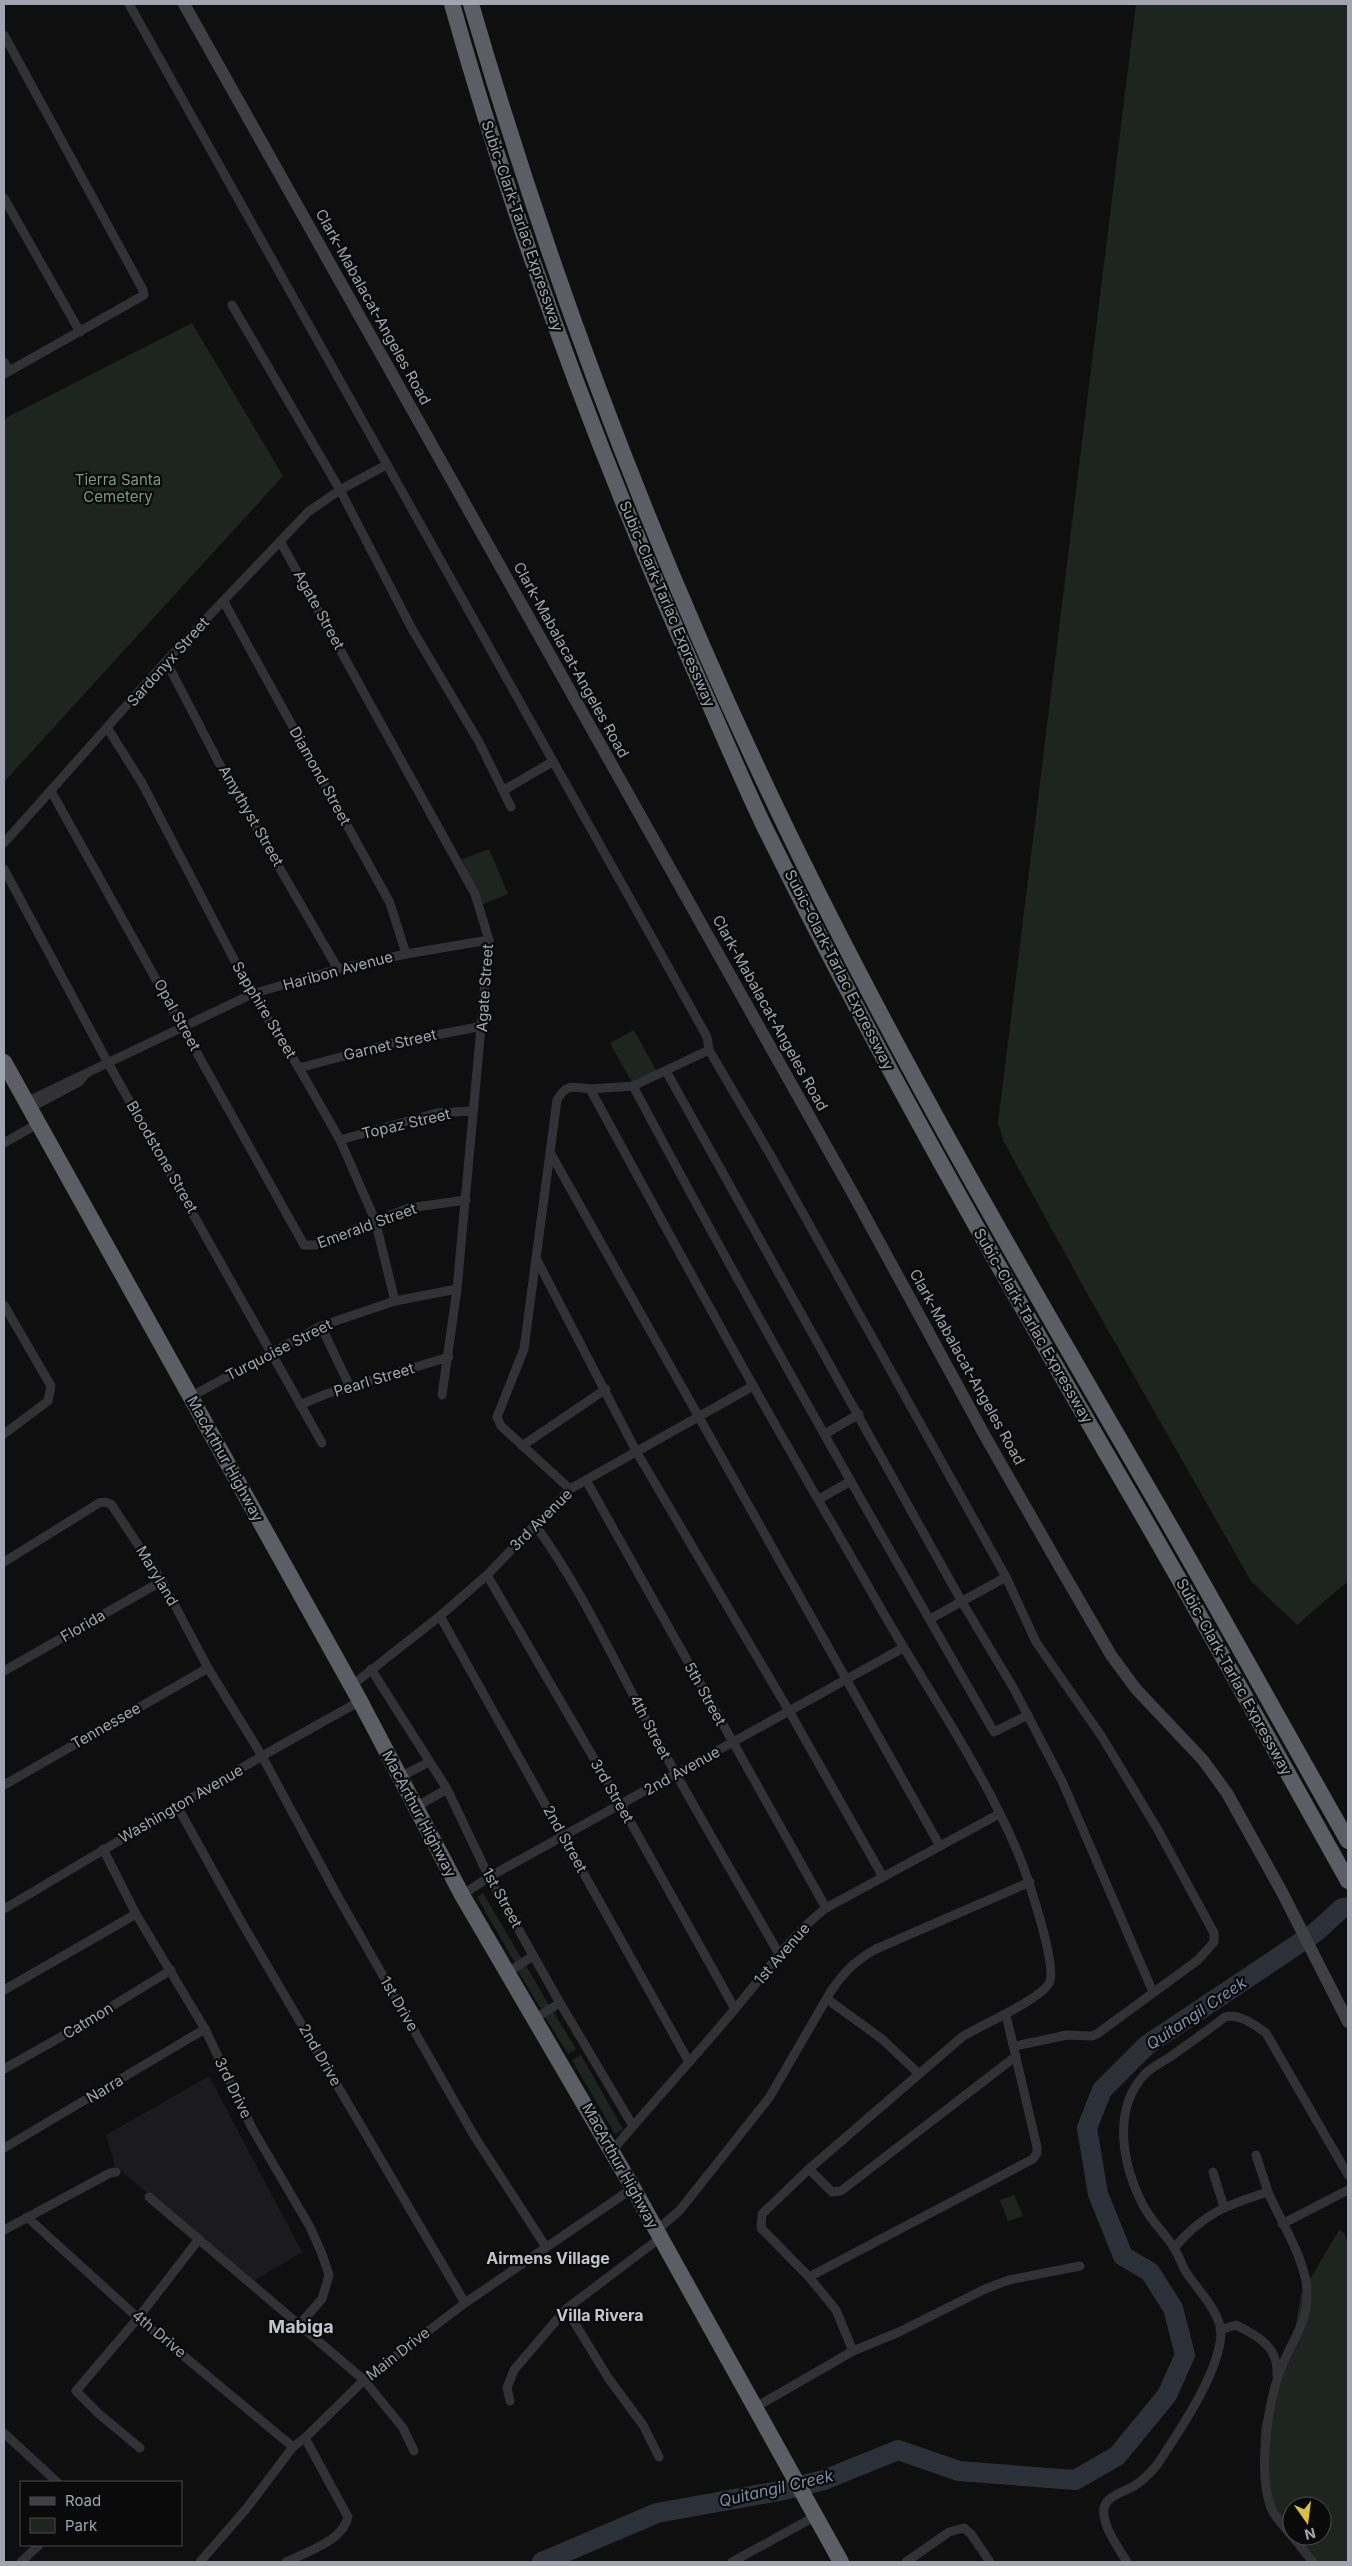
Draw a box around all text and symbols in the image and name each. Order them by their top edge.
street label: Subic-Clark-Tarlac Expressway [477,118,568,334]
street label: Clark-Mabalacat-Angeles Road [312,205,435,408]
park label: Tierra Santa Cemetery [75,470,161,506]
street label: Subic-Clark-Tarlac Expressway [615,498,720,710]
street label: Clark-Mabalacat-Angeles Road [510,558,633,761]
street label: Agate Street [290,567,349,653]
street label: Sardonyx Street [123,613,213,710]
street label: Diamond Street [286,723,355,828]
street label: Amythyst Street [215,762,288,870]
street label: Subic-Clark-Tarlac Expressway [781,867,899,1074]
street label: Clark-Mabalacat-Angeles Road [709,911,832,1114]
street label: Agate Street [472,943,497,1033]
street label: Haribon Avenue [281,947,395,994]
street label: Sapphire Street [228,958,301,1062]
street label: Opal Street [150,975,205,1054]
street label: Garnet Street [342,1025,438,1064]
street label: Bloodstone Street [123,1097,202,1216]
street label: Topaz Street [360,1104,452,1143]
street label: Emerald Street [315,1199,419,1252]
street label: Subic-Clark-Tarlac Expressway [970,1225,1097,1427]
street label: Clark-Mabalacat-Angeles Road [906,1265,1029,1468]
street label: Turquoise Street [222,1315,335,1385]
street label: Pearl Street [331,1358,416,1401]
street label: MacArthur Highway [183,1393,268,1525]
street label: 3rd Avenue [505,1484,576,1555]
street label: Maryland [132,1542,183,1609]
street label: Subic-Clark-Tarlac Expressway [1172,1575,1297,1779]
street label: Florida [57,1605,109,1646]
street label: 5th Street [680,1659,731,1729]
street label: 4th Street [626,1691,675,1762]
street label: Tennessee [68,1698,144,1753]
street label: 2nd Avenue [640,1742,723,1799]
street label: MacArthur Highway [378,1747,461,1881]
street label: 3rd Street [587,1756,638,1826]
street label: Washington Avenue [115,1760,246,1847]
street label: 2nd Street [539,1802,592,1876]
street label: 1st Street [478,1865,527,1931]
street label: 1st Avenue [750,1919,814,1989]
water label: Quitangil Creek [1142,1972,1250,2054]
street label: 1st Drive [376,1973,423,2035]
street label: Catmon [59,1998,116,2043]
street label: 2nd Drive [295,2020,346,2089]
street label: 3rd Drive [211,2054,256,2121]
street label: Narra [83,2070,127,2107]
street label: MacArthur Highway [578,2100,663,2232]
district label: Airmens Village [486,2248,610,2268]
street label: 4th Drive [128,2305,190,2362]
district label: Villa Rivera [556,2305,644,2325]
district label: Mabiga [268,2316,334,2337]
street label: Main Drive [362,2323,433,2384]
water label: Quitangil Creek [717,2465,835,2511]
legend [20,2481,182,2546]
text: Road [65,2491,101,2510]
north arrow [1282,2496,1332,2546]
text: Park [65,2516,98,2535]
text: N [1303,2525,1317,2544]

